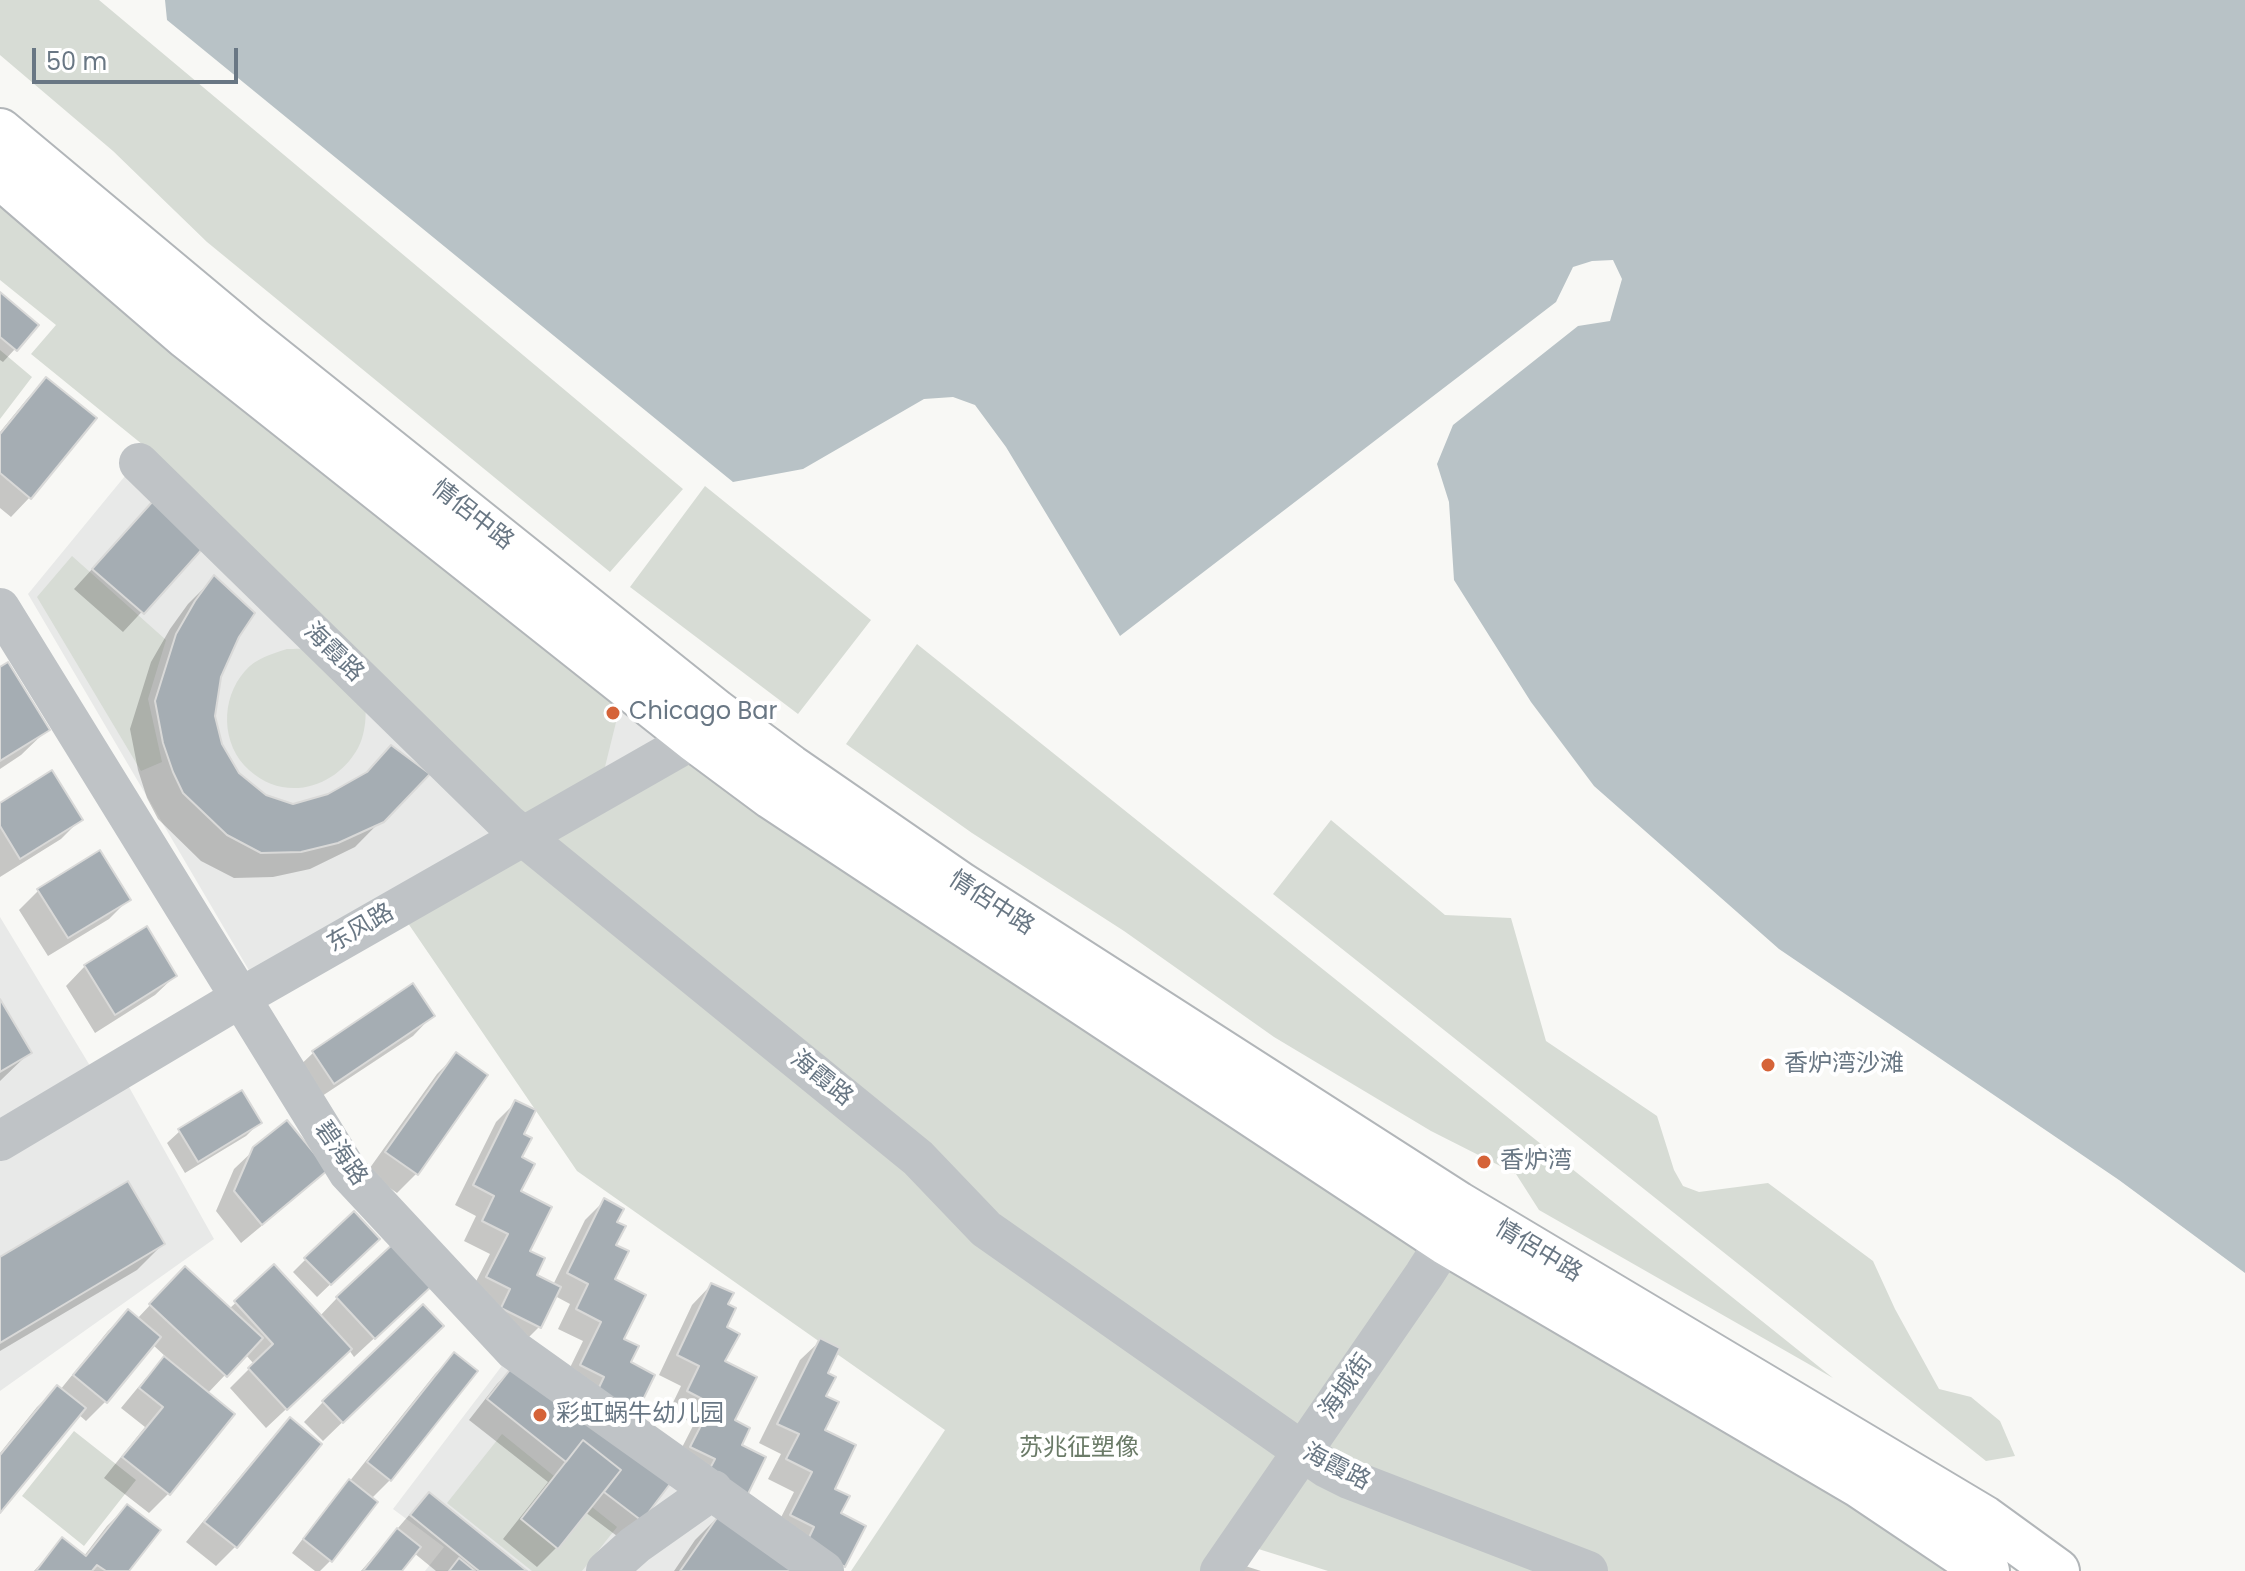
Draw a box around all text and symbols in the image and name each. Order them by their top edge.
scale bar [36,32,242,82]
text: 50 m [46,45,107,78]
street label: 情侶中路 [425,475,519,557]
street label: 海霞路 [297,618,369,688]
place label: Chicago Bar [629,699,777,727]
marker: Chicago Bar [604,704,622,722]
street label: 情侶中路 [943,866,1039,942]
street label: 东风路 [323,899,399,959]
street label: 海霞路 [784,1045,858,1113]
place label: 香炉湾沙滩 [1784,1051,1904,1079]
marker: 香炉湾沙滩 [1759,1056,1777,1074]
street label: 碧海路 [308,1116,372,1192]
place label: 香炉湾 [1500,1148,1572,1176]
marker: 香炉湾 [1475,1153,1493,1171]
street label: 情侶中路 [1489,1215,1587,1289]
street label: 海城街 [1315,1349,1379,1425]
place label: 彩虹蜗牛幼儿园 [556,1401,724,1429]
marker: 彩虹蜗牛幼儿园 [531,1406,549,1424]
park label: 苏兆征塑像 [1019,1435,1139,1463]
street label: 海霞路 [1297,1439,1375,1497]

